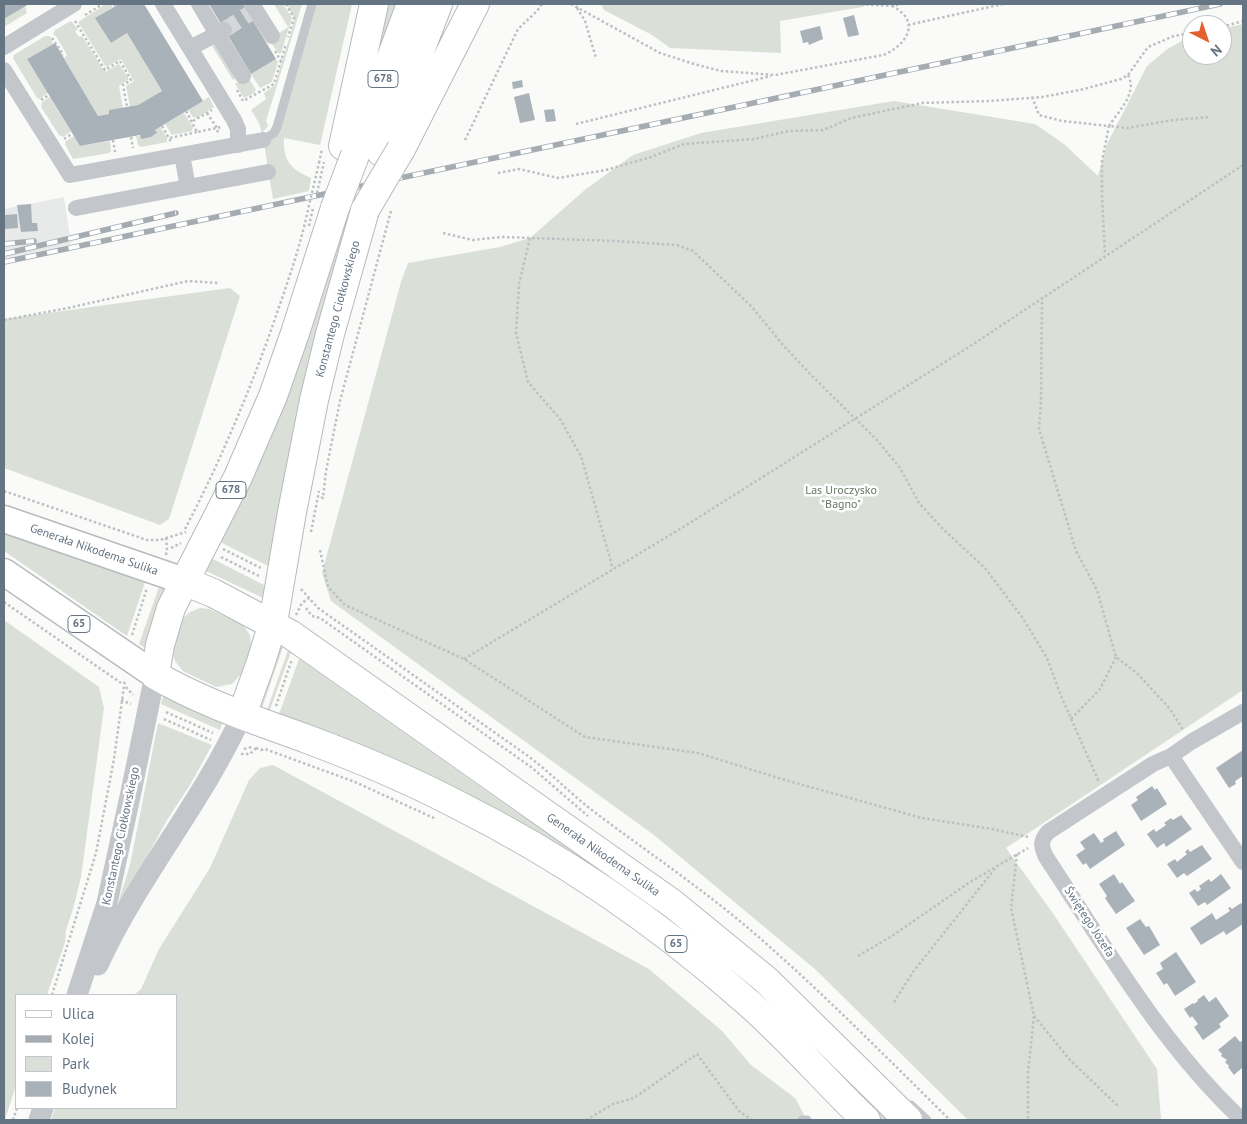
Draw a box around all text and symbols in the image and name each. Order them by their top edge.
north arrow [1182,15,1232,65]
text: N [1207,41,1226,60]
road number: 678 [368,70,398,88]
street label: Konstantego Ciołkowskiego [313,239,363,379]
road number: 678 [216,482,246,498]
park label: Las Uroczysko "Bagno" [805,484,877,512]
street label: Generała Nikodema Sulika [28,521,160,579]
road number: 65 [68,616,90,632]
street label: Konstantego Ciołkowskiego [99,766,143,906]
street label: Generała Nikodema Sulika [544,810,662,900]
street label: Świętego Józefa [1061,884,1117,960]
road number: 65 [665,936,687,952]
legend [15,994,178,1109]
text: Ulica [62,1004,94,1023]
text: Kolej [62,1029,94,1048]
text: Park [62,1054,90,1073]
text: Budynek [62,1079,117,1098]

